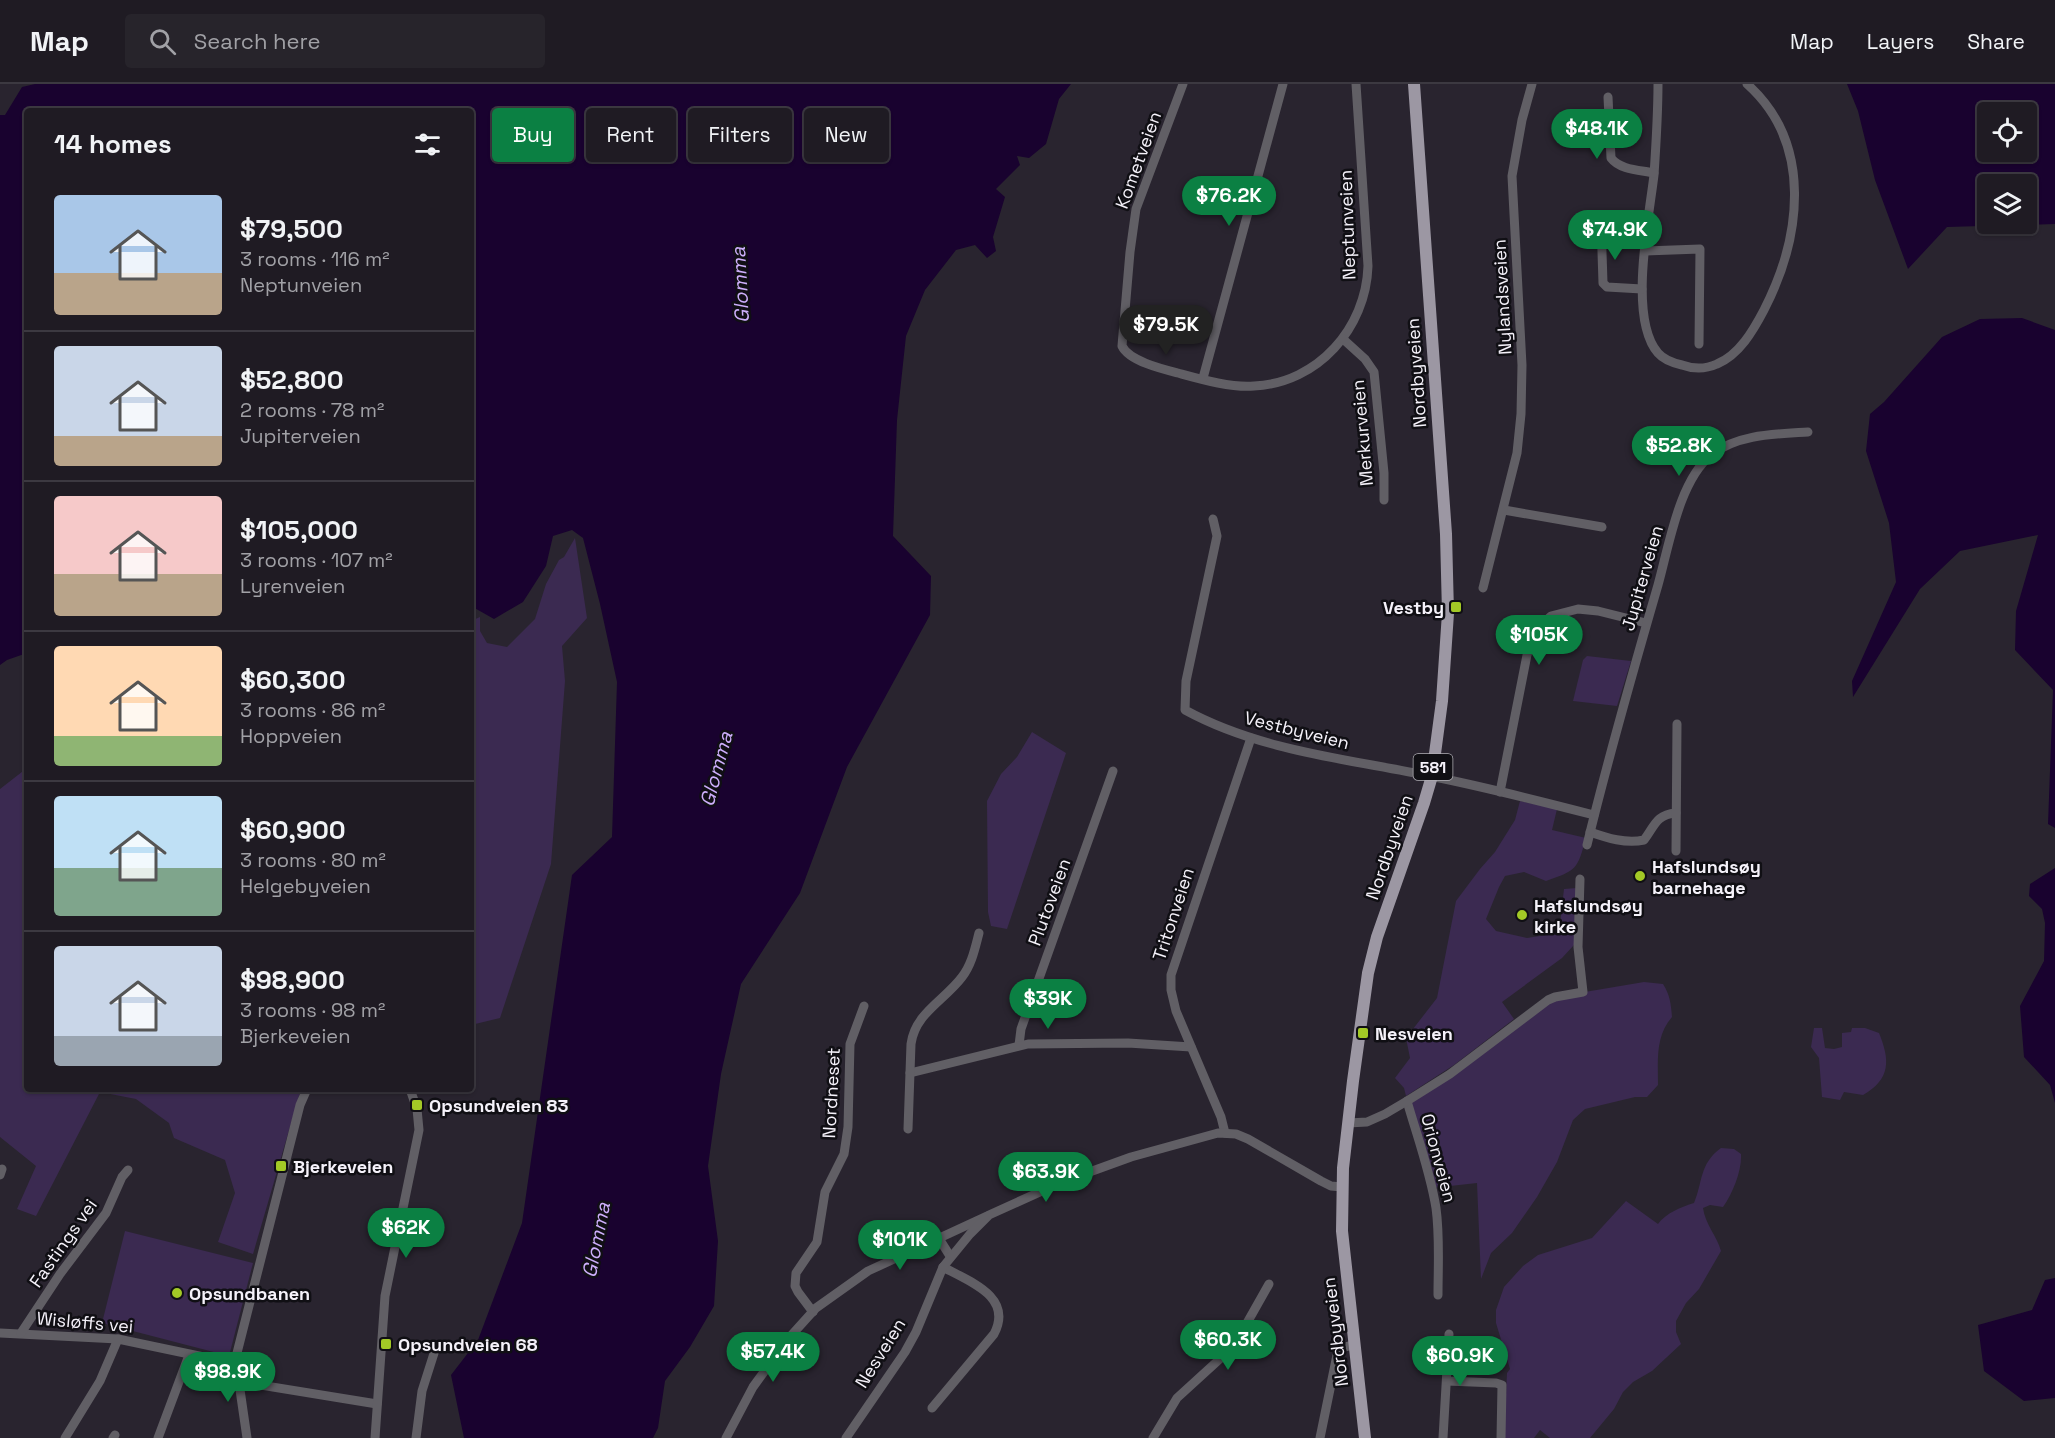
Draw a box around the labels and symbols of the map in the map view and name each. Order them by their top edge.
street label: Kometveien [1110,108,1166,212]
pin: $48.1K [1548,109,1646,160]
street label: Neptunveien [1334,170,1360,280]
pin: $76.2K [1180,176,1278,227]
pin: $74.9K [1566,210,1664,261]
street label: Nylandsveien [1487,239,1517,355]
water label: Glomma [725,246,755,324]
pin: $79.5K [1117,305,1215,356]
street label: Nordbyveien [1401,317,1431,429]
street label: Merkurveien [1346,379,1378,487]
pin: $52.8K [1630,426,1728,477]
street label: Jupiterveien [1616,523,1668,633]
place label: Vestby [1383,596,1444,619]
marker: Vestby [1449,600,1463,614]
pin: $105K [1497,615,1581,666]
street label: Vestbyveien [1242,706,1352,754]
water label: Glomma [694,728,739,809]
road number: 581 [1414,754,1452,780]
street label: Nordbyveien [1360,791,1418,903]
street label: Plutoveien [1023,855,1075,949]
place label: Hafslundsøy barnehage [1652,855,1761,899]
street label: Tritonveien [1147,865,1199,963]
marker: Hafslundsøy barnehage [1633,869,1647,883]
place label: Hafslundsøy kirke [1534,894,1643,938]
marker: Hafslundsøy kirke [1515,908,1529,922]
pin: $39K [1012,979,1084,1030]
place label: Nesveien [1375,1022,1453,1045]
marker: Nesveien [1356,1026,1370,1040]
street label: Nordneset [817,1047,845,1139]
place label: Opsundveien 83 [429,1094,568,1117]
marker: Opsundveien 83 [410,1098,424,1112]
street label: Orionveien [1416,1111,1462,1205]
pin: $63.9K [997,1152,1095,1203]
place label: Bjerkeveien [293,1155,393,1178]
marker: Bjerkeveien [274,1159,288,1173]
street label: Fastings vei [24,1194,102,1292]
water label: Glomma [576,1200,616,1280]
pin: $62K [370,1208,442,1259]
pin: $101K [858,1220,942,1271]
street label: Nordbyveien [1317,1276,1353,1388]
place label: Opsundbanen [189,1282,310,1305]
marker: Opsundbanen [170,1286,184,1300]
street label: Wisløffs vei [36,1306,134,1338]
street label: Nesveien [850,1314,910,1392]
pin: $60.3K [1179,1320,1277,1371]
pin: $57.4K [724,1332,822,1383]
place label: Opsundveien 68 [398,1333,538,1356]
pin: $60.9K [1411,1336,1509,1387]
marker: Opsundveien 68 [379,1337,393,1351]
pin: $98.9K [179,1352,277,1403]

